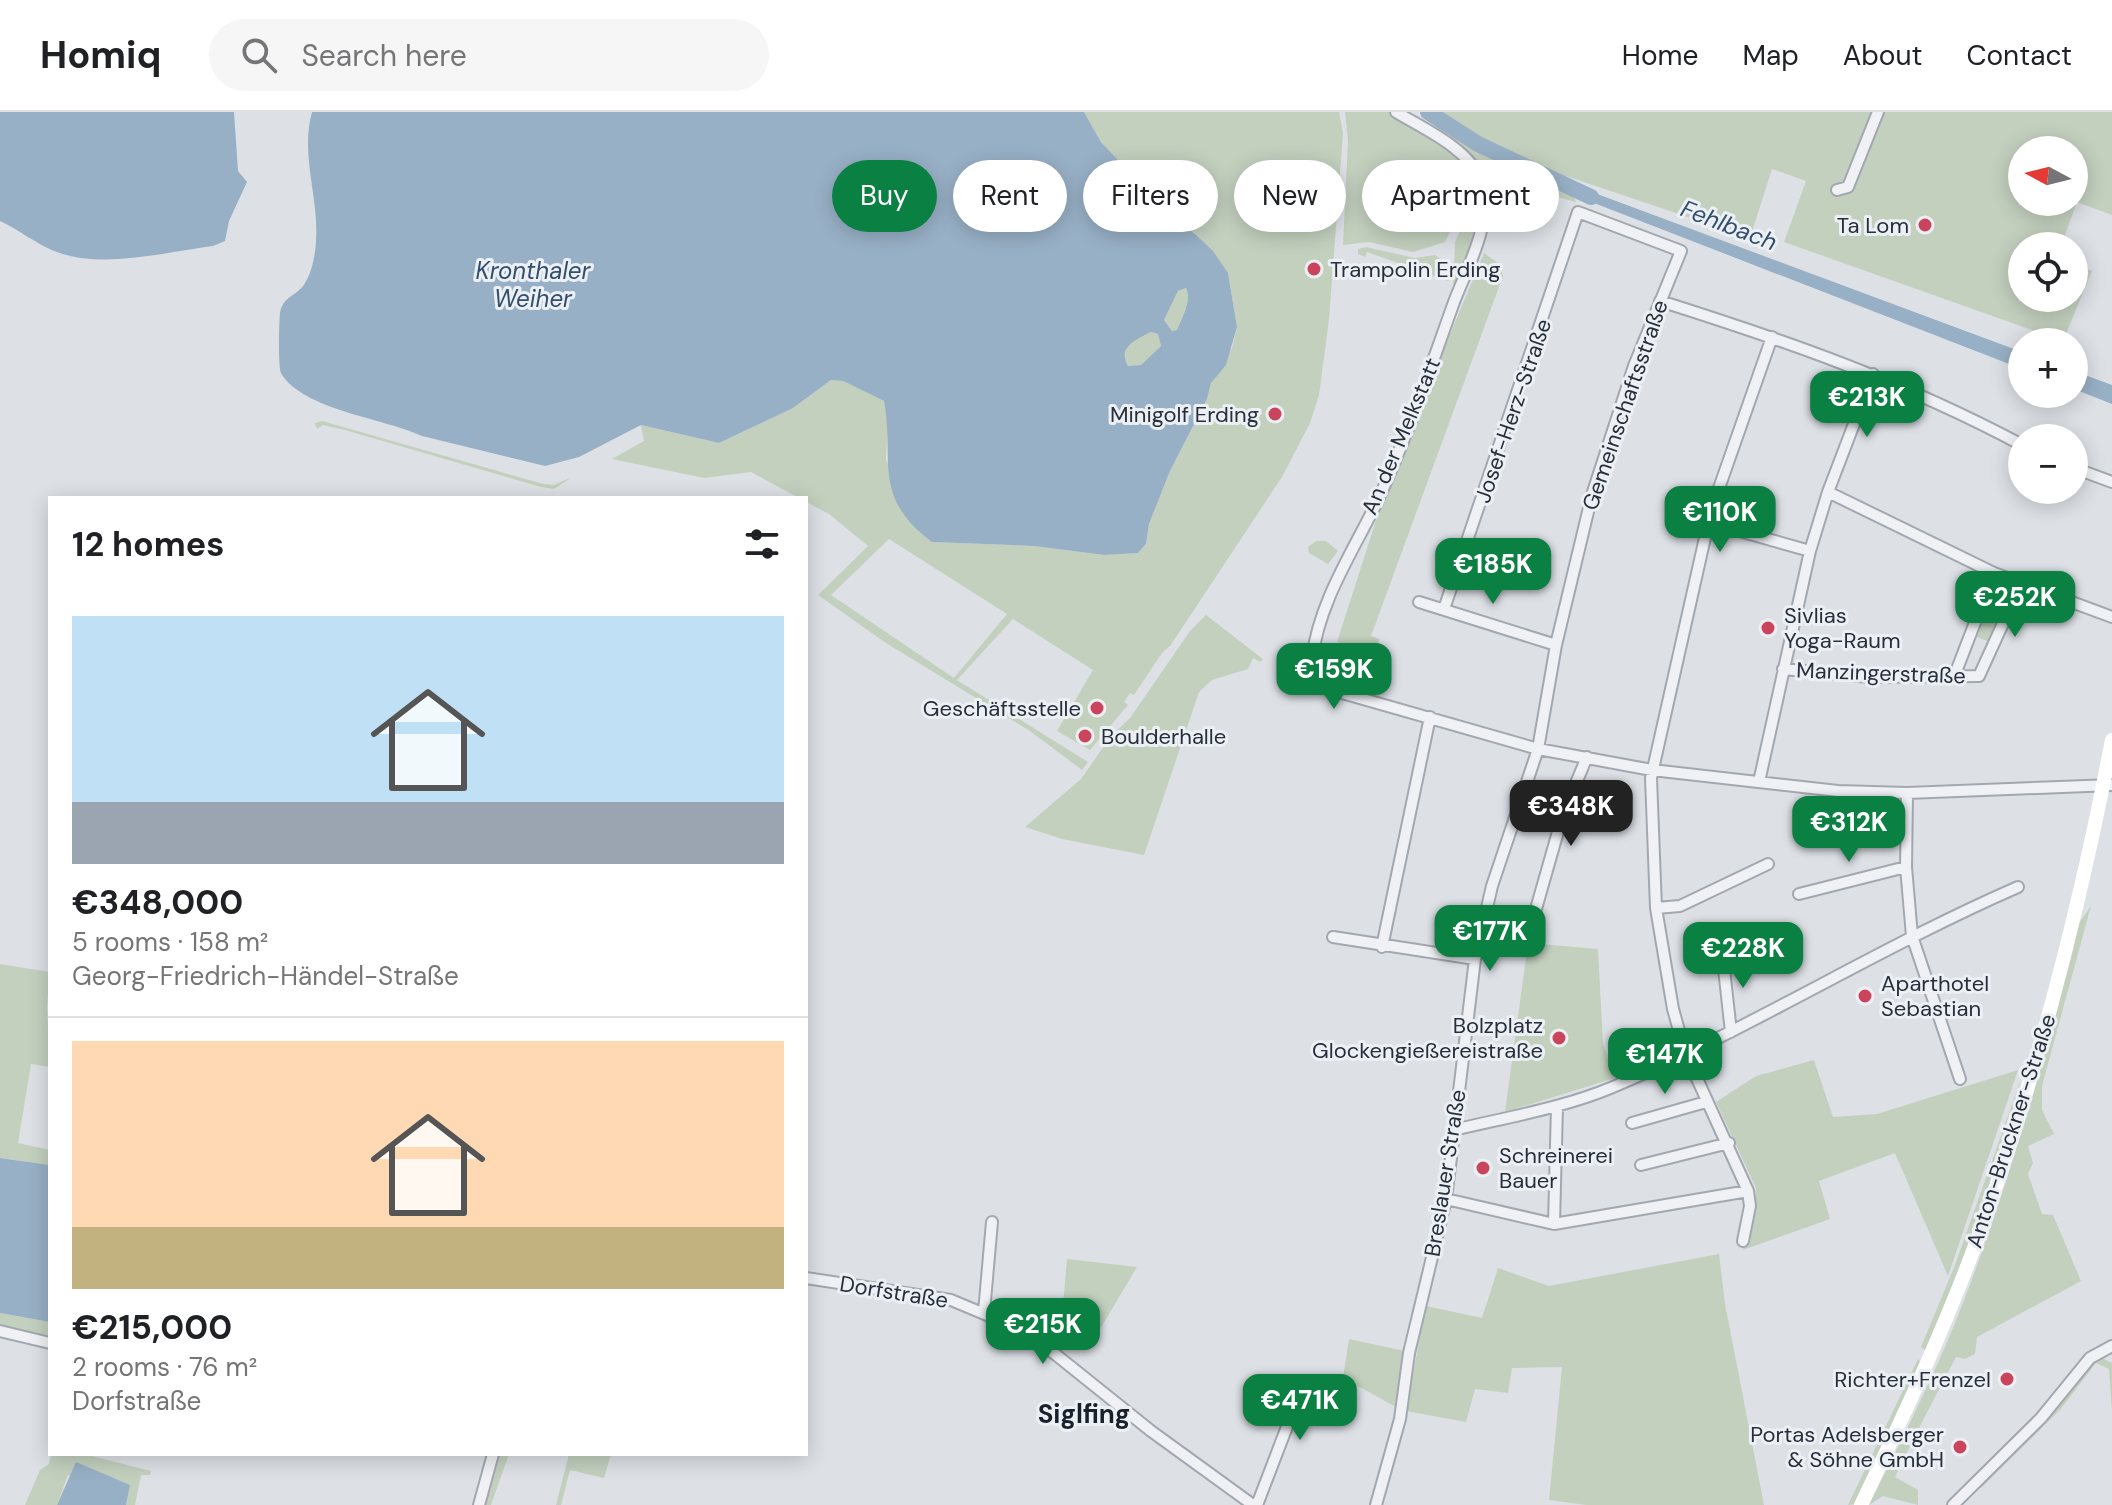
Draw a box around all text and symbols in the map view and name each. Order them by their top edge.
search box [209,19,769,91]
text: Homiq [40,30,161,80]
icon: search [237,33,281,77]
text: Search here [301,36,467,75]
text: Home [1622,37,1698,74]
text: Map [1742,37,1799,74]
text: About [1843,37,1922,74]
text: Contact [1966,37,2072,74]
north arrow [2008,136,2088,216]
map controls [2008,136,2088,504]
chip: Buy [832,160,937,232]
chip: Rent [953,160,1067,232]
chip: Filters [1083,160,1218,232]
chip: New [1234,160,1346,232]
chip: Apartment [1362,160,1559,232]
water label: Fehlbach [1676,192,1782,258]
place label: Ta Lom [1837,211,1909,240]
marker: Ta Lom [1916,216,1934,234]
button: locate [2008,232,2088,312]
water label: Kronthaler Weiher [476,255,591,314]
place label: Trampolin Erding [1330,255,1500,284]
marker: Trampolin Erding [1305,260,1323,278]
street label: Gemeinschaftsstraße [1575,296,1675,514]
street label: Josef-Herz-Straße [1468,315,1558,507]
button: + [2008,328,2088,408]
street label: An der Melkstatt [1355,353,1447,519]
pin: €213K [1811,371,1923,439]
text: €213K [1828,380,1906,414]
place label: Minigolf Erding [1110,400,1259,429]
marker: Minigolf Erding [1266,405,1284,423]
button: − [2008,424,2088,504]
pin: €110K [1664,486,1776,554]
text: €110K [1683,495,1757,529]
text: 12 homes [72,522,224,567]
icon: filters [740,522,784,566]
pin: €185K [1437,538,1549,606]
text: €185K [1453,547,1533,581]
pin: €252K [1959,571,2071,639]
text: €252K [1973,580,2057,614]
place label: Sivlias Yoga-Raum [1784,601,1901,655]
marker: Sivlias Yoga-Raum [1759,619,1777,637]
pin: €159K [1278,643,1390,711]
text: €159K [1294,652,1374,686]
street label: Manzingerstraße [1796,656,1966,690]
icon: home [356,668,500,812]
place label: Geschäftsstelle [923,694,1081,723]
marker: Geschäftsstelle [1088,699,1106,717]
place label: Boulderhalle [1101,722,1226,751]
marker: Boulderhalle [1076,727,1094,745]
pin: €348K [1515,780,1627,848]
text: €348K [1528,789,1614,823]
pin: €312K [1793,796,1905,864]
text: €312K [1810,805,1888,839]
text: €348,000 [72,880,243,925]
pin: €177K [1434,905,1546,973]
text: €177K [1453,914,1527,948]
pin: €228K [1687,922,1799,990]
text: 5 rooms · 158 m² [72,925,268,959]
text: €228K [1701,931,1785,965]
text: Georg-Friedrich-Händel-Straße [72,959,459,993]
place label: Aparthotel Sebastian [1881,969,1989,1023]
marker: Aparthotel Sebastian [1856,987,1874,1005]
street label: Anton-Bruckner-Straße [1959,1010,2063,1252]
place label: Bolzplatz Glockengießereistraße [1312,1011,1543,1065]
pin: €147K [1609,1028,1721,1096]
marker: Bolzplatz Glockengießereistraße [1550,1029,1568,1047]
text: €147K [1626,1037,1704,1071]
street label: Breslauer Straße [1417,1087,1473,1259]
icon: home [356,1093,500,1237]
place label: Schreinerei Bauer [1499,1141,1613,1195]
marker: Schreinerei Bauer [1474,1159,1492,1177]
street label: Dorfstraße [838,1269,950,1315]
pin: €215K [987,1298,1099,1366]
text: €215,000 [72,1305,232,1350]
text: €215K [1004,1307,1082,1341]
text: 2 rooms · 76 m² [72,1350,257,1384]
place label: Richter+Frenzel [1834,1365,1991,1394]
marker: Richter+Frenzel [1998,1370,2016,1388]
pin: €471K [1244,1374,1356,1442]
text: €471K [1261,1383,1339,1417]
text: Dorfstraße [72,1384,201,1418]
district label: Siglfing [1038,1397,1130,1431]
place label: Portas Adelsberger & Söhne GmbH [1750,1420,1944,1474]
marker: Portas Adelsberger & Söhne GmbH [1951,1438,1969,1456]

